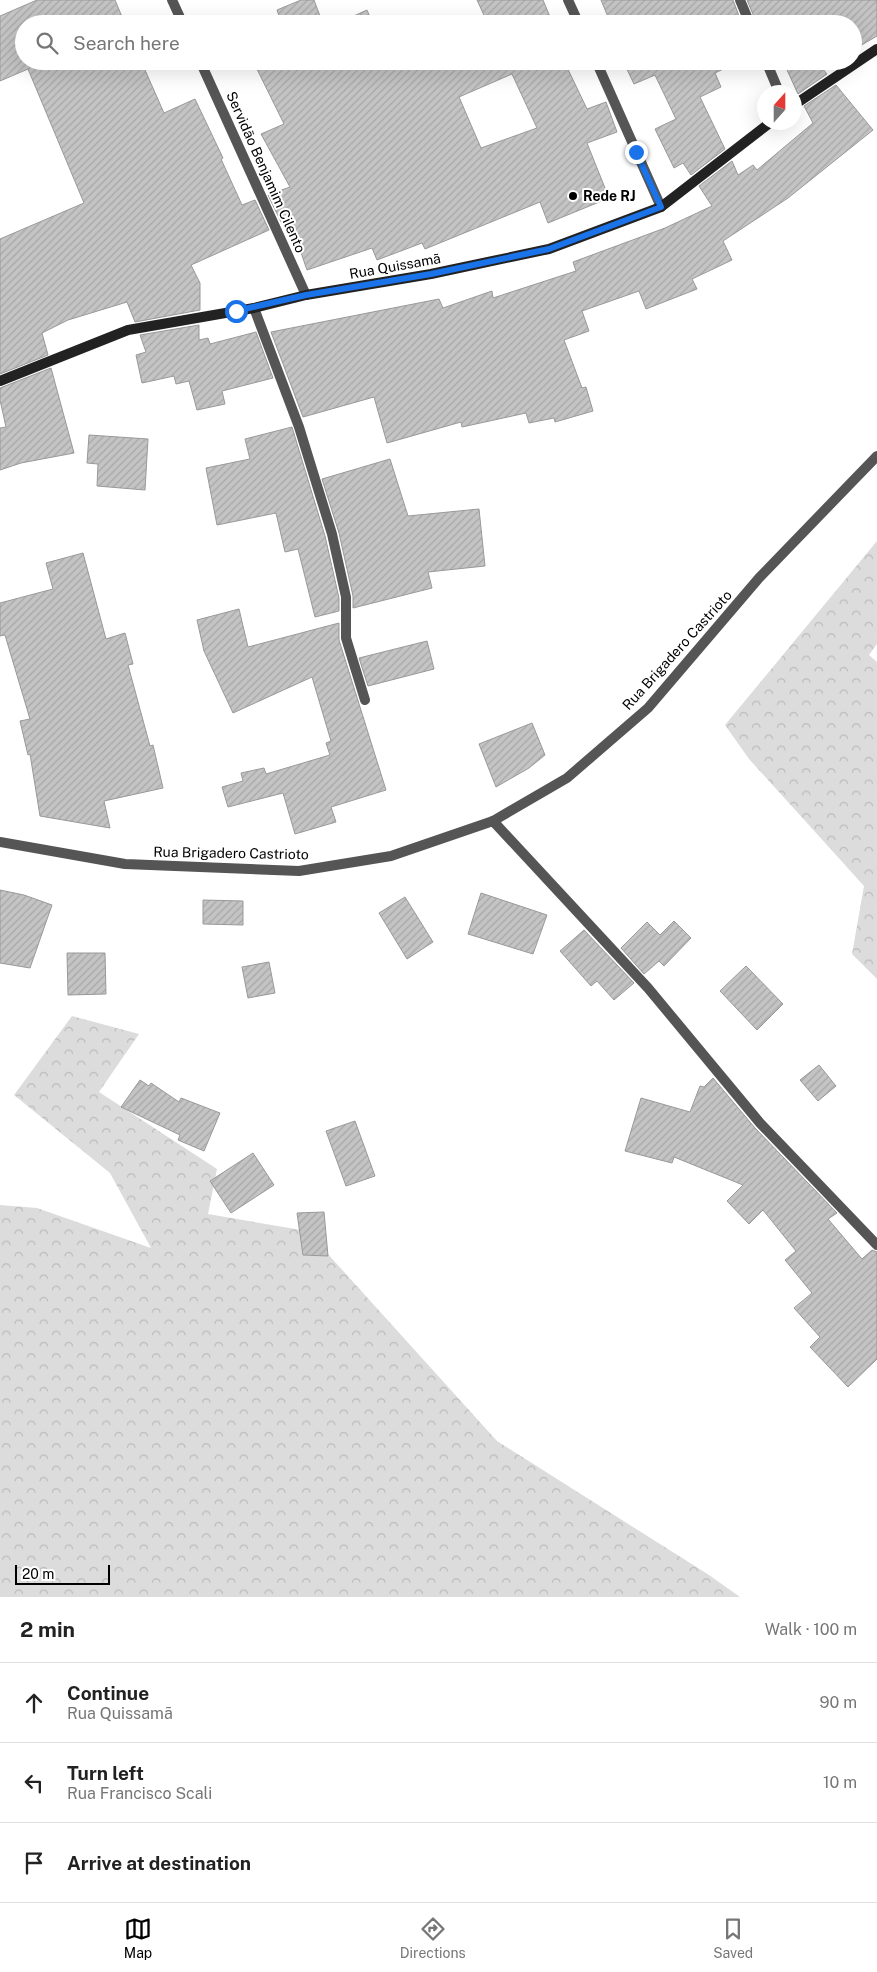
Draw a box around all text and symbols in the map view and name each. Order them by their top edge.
search box [15,15,862,70]
icon: search [33,29,61,57]
text: Search here [73,32,180,54]
north arrow [757,85,802,130]
street label: Servidão Benjamim Cilento [223,89,309,255]
route end [625,141,648,164]
place label: Rede RJ [583,188,636,204]
marker: Rede RJ [567,190,579,202]
street label: Rua Quissamã [348,250,442,282]
route start [225,300,248,323]
street label: Rua Brigadero Castrioto [619,587,735,713]
street label: Rua Brigadero Castrioto [153,844,309,862]
scale bar [15,1562,110,1585]
text: 20 m [22,1566,54,1582]
text: 2 min [20,1617,75,1642]
text: Walk · 100 m [765,1620,857,1639]
text: Continue [67,1682,149,1704]
icon: ahead [20,1689,48,1717]
text: 90 m [820,1693,857,1712]
text: Rua Quissamã [67,1704,173,1723]
text: Turn left [67,1762,144,1784]
icon: left [20,1769,48,1797]
text: 10 m [823,1773,857,1792]
text: Rua Francisco Scali [67,1784,212,1803]
icon: arrive [20,1849,48,1877]
text: Arrive at destination [67,1852,251,1874]
tab: Map [124,1915,152,1961]
tab: Directions [400,1915,466,1961]
tab: Saved [713,1915,753,1961]

